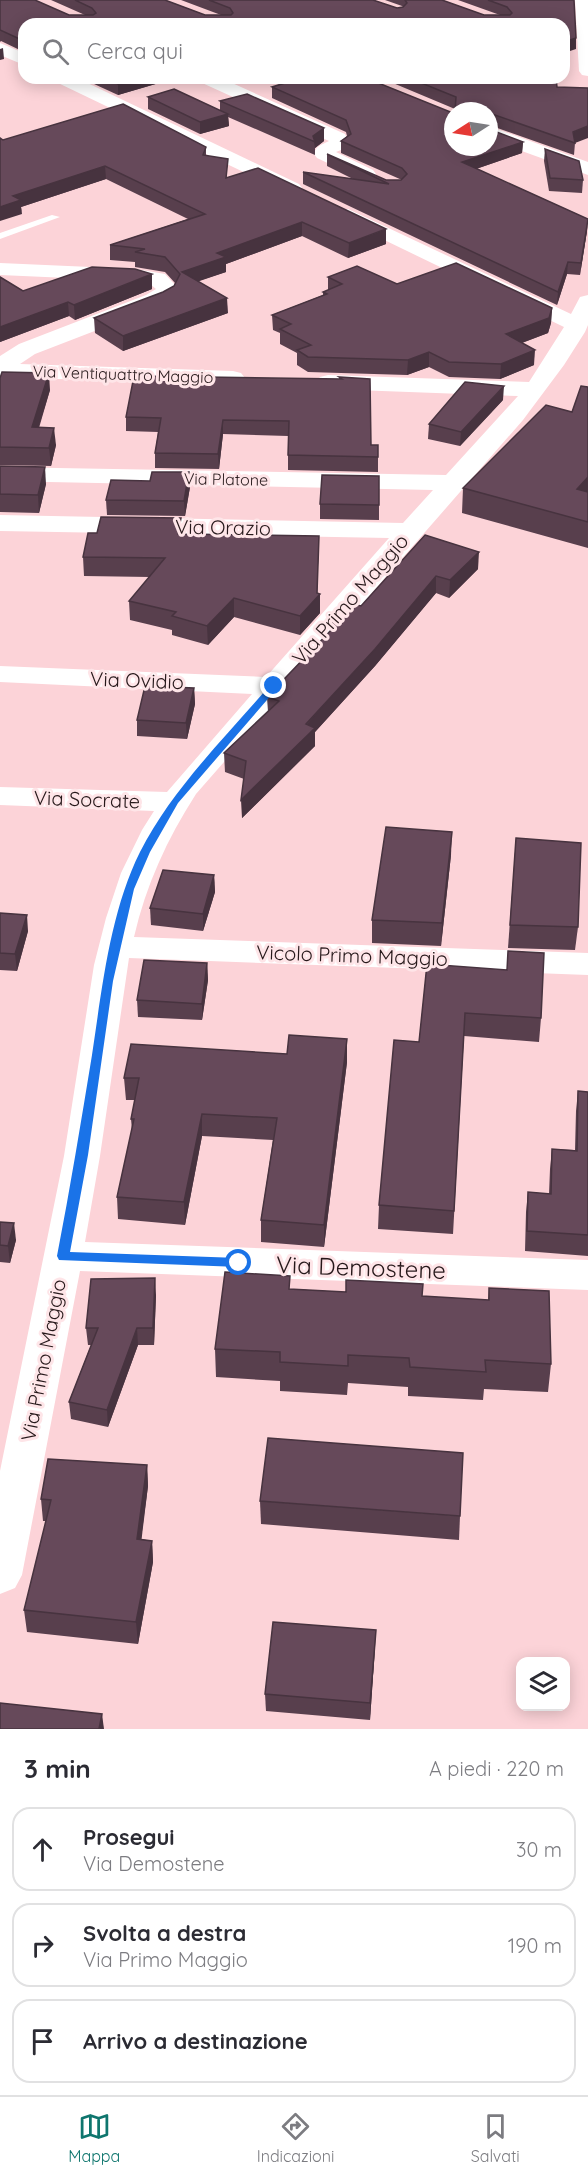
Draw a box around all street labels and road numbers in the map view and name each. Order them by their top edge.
street label: Via Ventiquattro Maggio [32,361,214,387]
street label: Via Platone [184,468,268,490]
street label: Via Orazio [175,514,271,540]
street label: Via Primo Maggio [286,529,414,669]
street label: Via Ovidio [90,666,184,694]
street label: Via Socrate [33,785,141,813]
street label: Vicolo Primo Maggio [256,939,448,971]
street label: Via Demostene [276,1249,446,1285]
street label: Via Primo Maggio [15,1277,71,1443]

